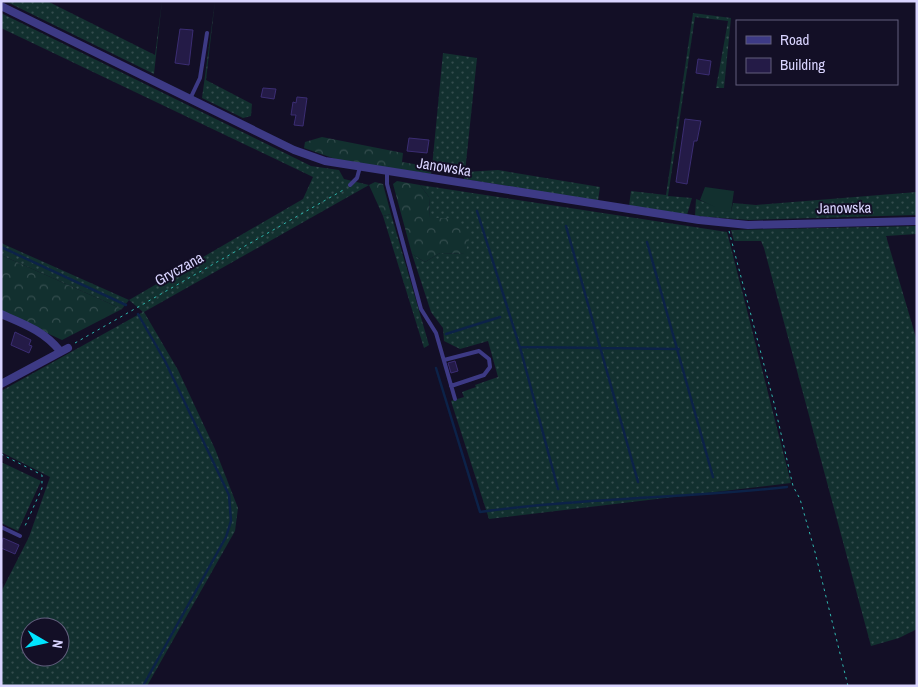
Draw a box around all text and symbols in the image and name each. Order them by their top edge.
legend [736,20,898,85]
text: Road [780,29,809,50]
text: Building [780,54,825,75]
street label: Janowska [415,152,473,181]
street label: Janowska [816,197,872,218]
street label: Gryczana [151,247,207,291]
north arrow [20,617,70,667]
text: N [48,639,67,650]

